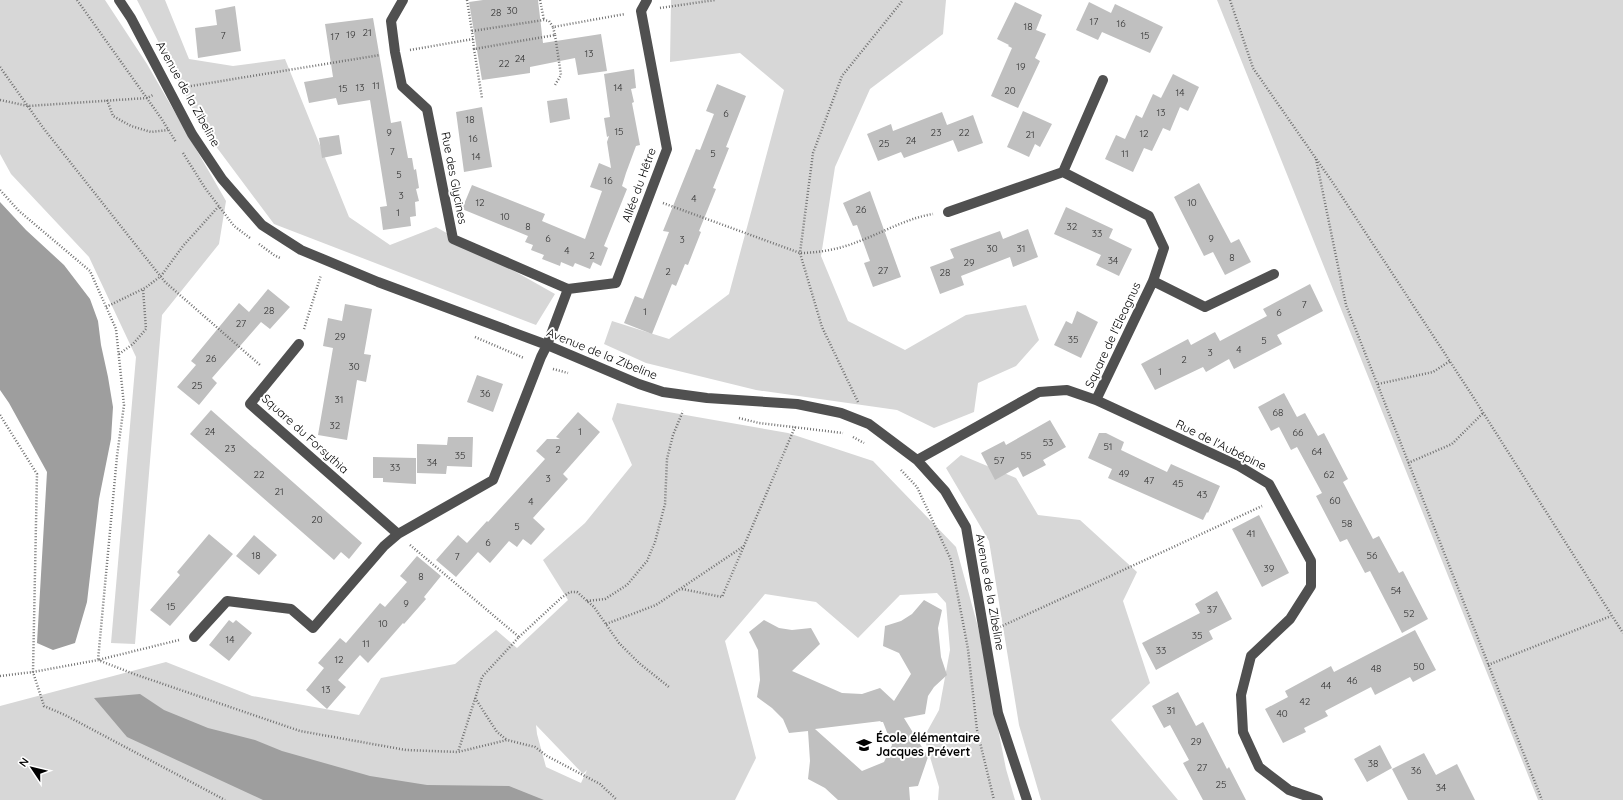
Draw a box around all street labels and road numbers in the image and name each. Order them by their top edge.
street label: Avenue de la Zibeline [153,38,224,149]
street label: Rue des Glycines [438,131,471,226]
street label: Allée du Hêtre [618,145,659,224]
street label: Square de l'Eleagnus [1081,279,1144,390]
street label: Avenue de la Zibeline [545,324,660,383]
street label: Square du Forsythia [259,391,352,477]
street label: Rue de l'Aubépine [1173,416,1269,473]
street label: Avenue de la Zibeline [973,532,1008,652]

